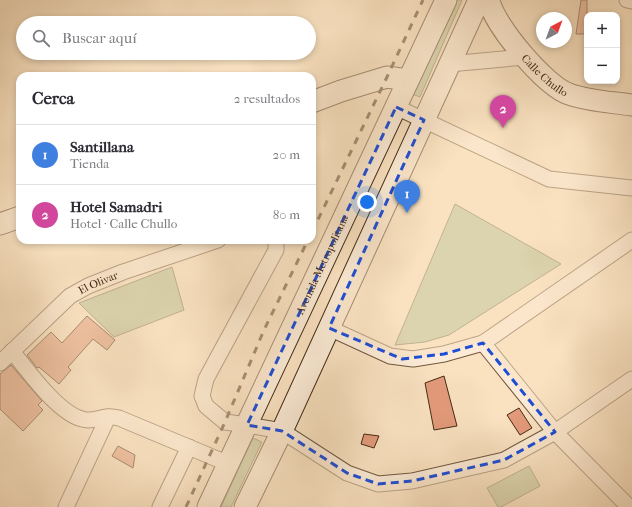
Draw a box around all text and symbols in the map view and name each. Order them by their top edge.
north arrow [536,12,572,48]
map controls [584,12,620,84]
button: + [584,12,620,48]
search box [16,16,316,60]
icon: search [30,27,52,49]
text: Buscar aquí [62,29,137,47]
button: − [584,48,620,84]
street label: Calle Chullo [519,51,570,99]
text: Cerca [32,88,74,108]
text: 2 resultados [234,91,300,106]
pin: 2 [490,95,516,128]
text: Santillana [70,138,134,156]
text: 1 [43,147,47,162]
text: 20 m [273,147,300,162]
text: Tienda [70,156,109,171]
pin: 1 [394,180,420,213]
your location [357,192,377,212]
text: Hotel Samadri [70,198,162,216]
text: 2 [42,207,48,222]
text: 80 m [273,207,300,222]
street label: Avenida Metropolitana [293,212,351,317]
text: Hotel · Calle Chullo [70,216,177,231]
street label: El Olivar [76,268,120,297]

